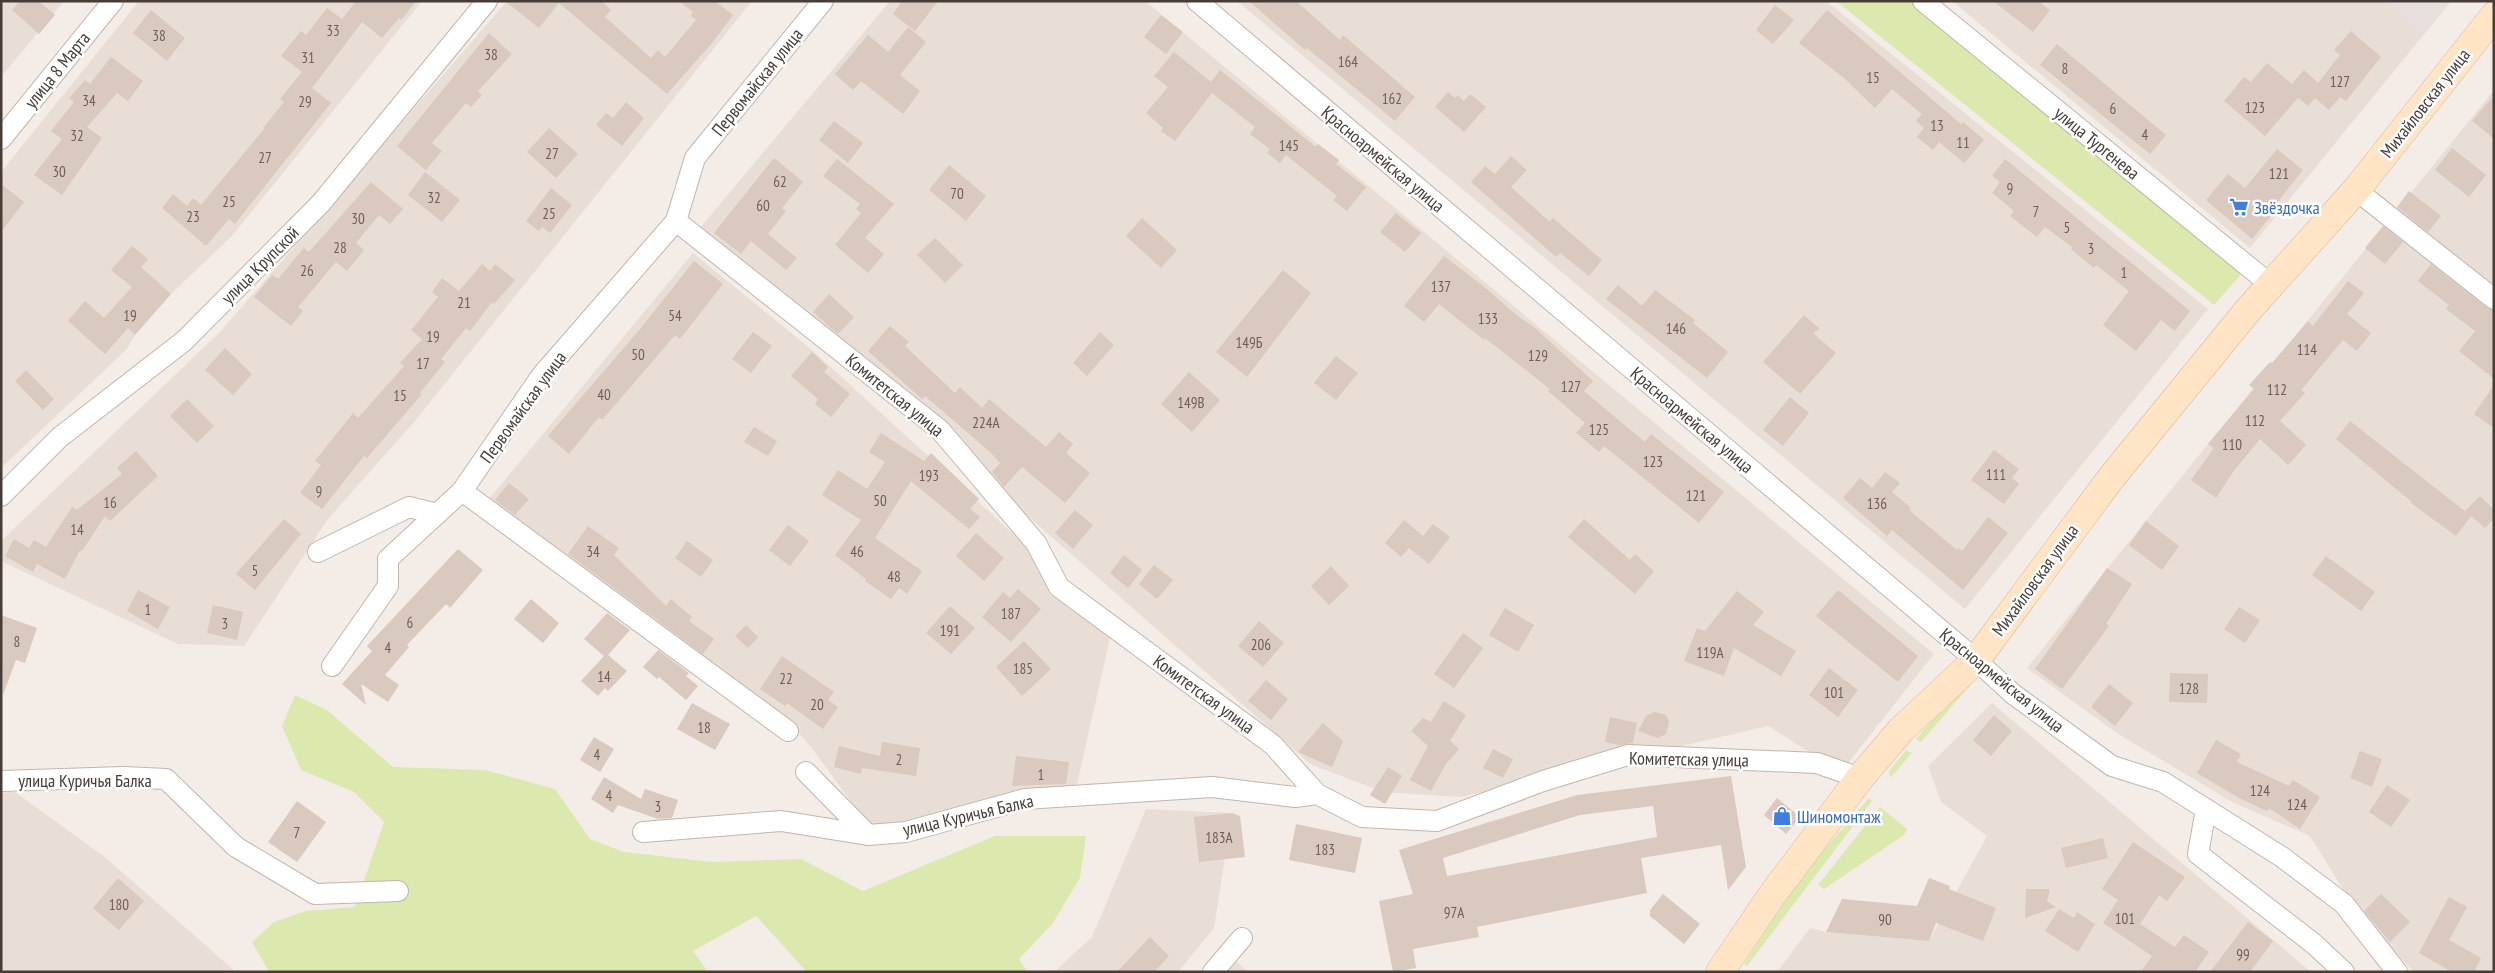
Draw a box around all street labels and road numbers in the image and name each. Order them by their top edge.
street label: Первомайская улица [706,23,808,141]
street label: улица 8 Марта [19,27,95,113]
street label: Михайловская улица [2375,44,2475,162]
street label: Красноармейская улица [1317,101,1449,217]
street label: улица Тургенева [2050,102,2144,184]
street label: улица Крупской [216,221,304,309]
street label: Первомайская улица [475,347,571,467]
street label: Комитетская улица [841,348,949,442]
street label: Красноармейская улица [1626,362,1758,478]
street label: Михайловская улица [1987,520,2083,640]
street label: Красноармейская улица [1935,623,2069,737]
street label: Комитетская улица [1149,649,1259,739]
street label: Комитетская улица [1629,746,1749,772]
street label: улица Куричья Балка [18,769,152,792]
street label: улица Куричья Балка [900,789,1036,841]

